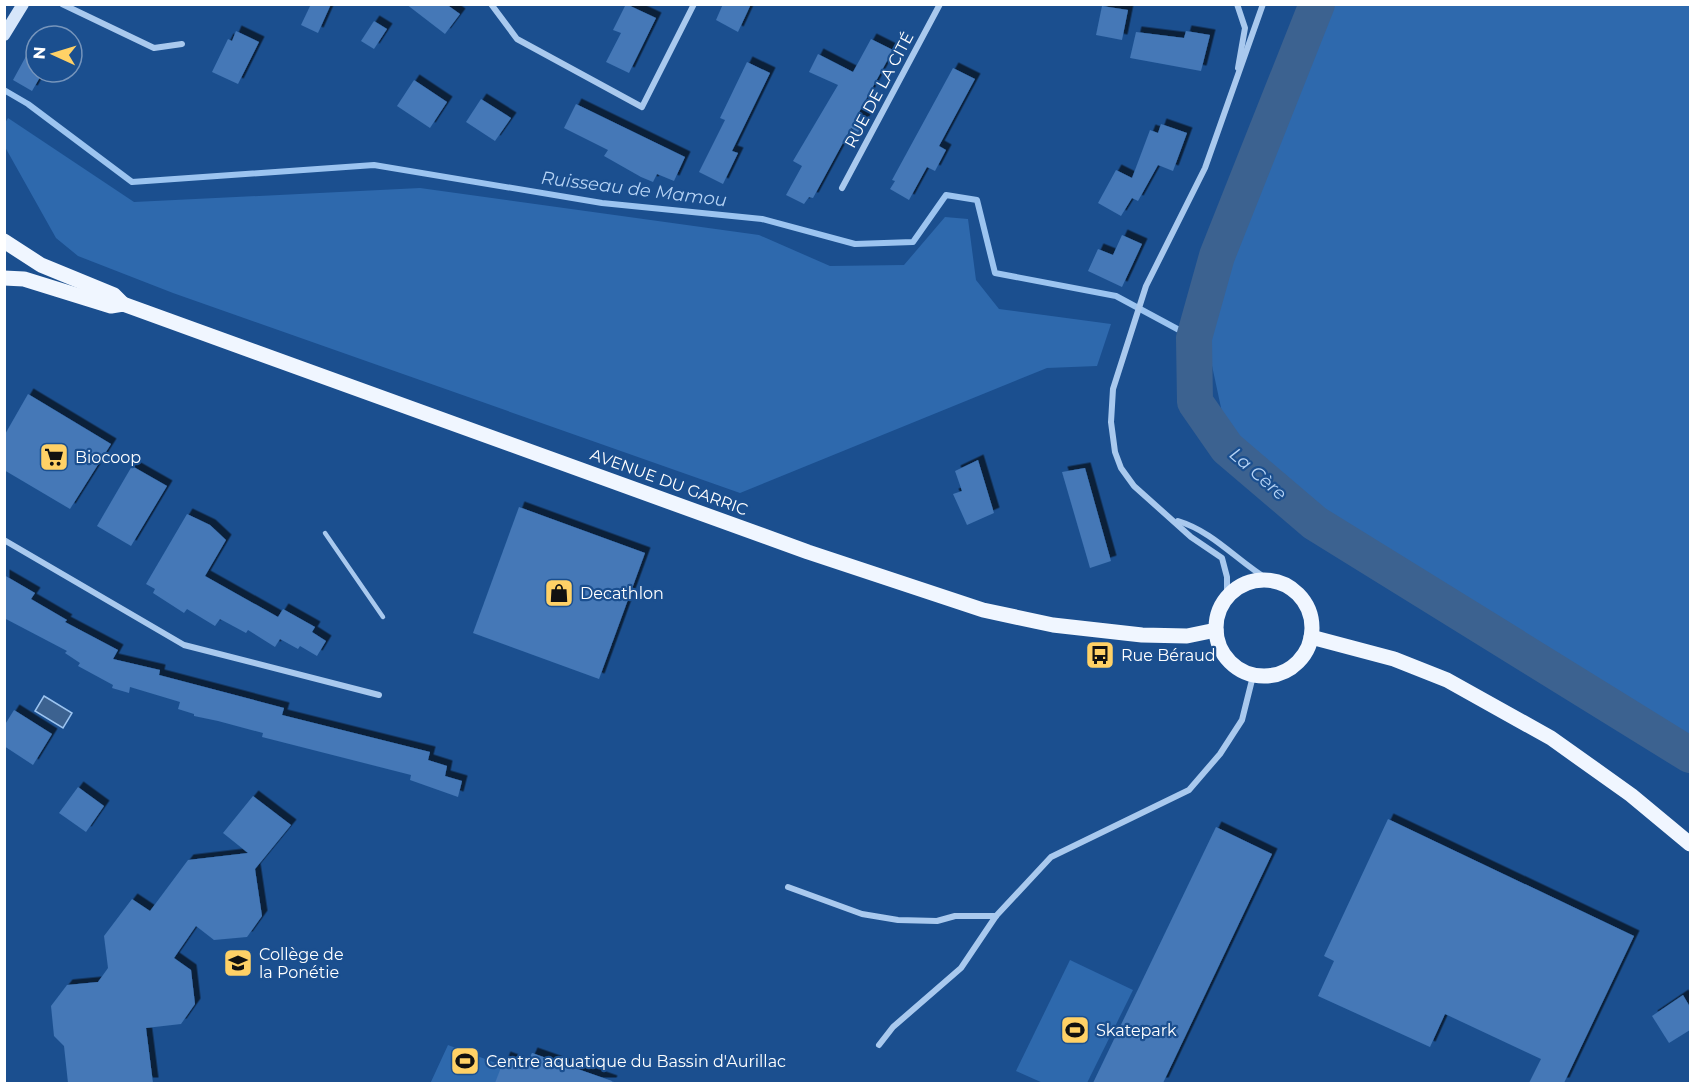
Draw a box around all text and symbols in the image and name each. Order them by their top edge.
north arrow [24,24,84,84]
street label: RUE DE LA CITÉ [840,29,918,151]
text: N [30,46,49,60]
water label: Ruisseau de Mamou [540,167,728,211]
supermarket icon: Biocoop [38,441,70,473]
water label: La Cère [1225,443,1291,505]
street label: AVENUE DU GARRIC [588,445,750,519]
place label: Biocoop [75,448,141,467]
shop icon: Decathlon [543,577,575,609]
place label: Decathlon [580,584,664,603]
bus stop icon: Rue Béraud [1084,639,1116,671]
place label: Rue Béraud [1121,646,1216,665]
place label: Collège de la Ponétie [259,945,344,982]
school or university icon: Collège de la Ponétie [222,947,254,979]
sports icon: Skatepark [1059,1014,1091,1046]
place label: Skatepark [1096,1021,1177,1040]
sports icon: Centre aquatique du Bassin d'Aurillac [449,1045,481,1077]
place label: Centre aquatique du Bassin d'Aurillac [486,1052,786,1071]

